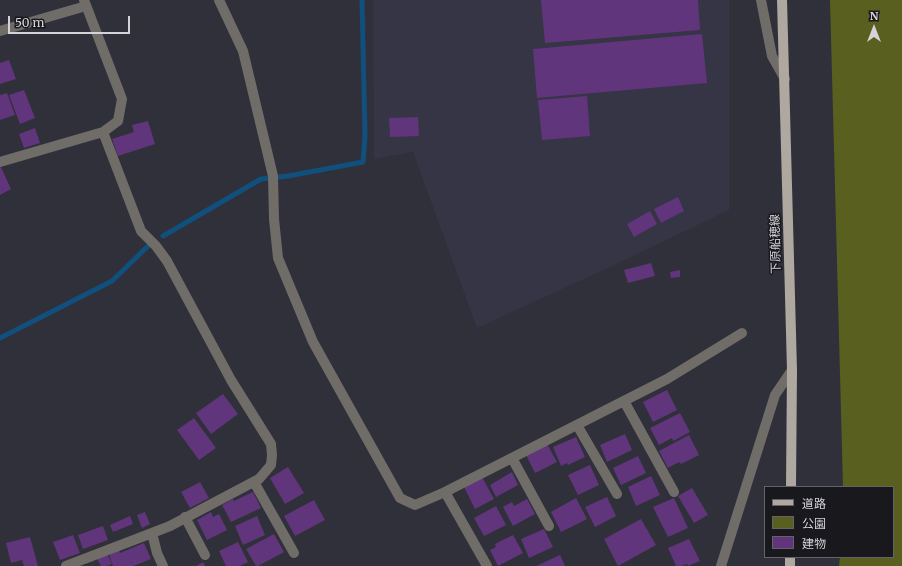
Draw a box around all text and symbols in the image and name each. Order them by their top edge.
scale bar [10,8,132,34]
north arrow [854,8,894,48]
text: N [870,9,878,23]
text: 50 m [15,15,44,30]
street label: 下原船穂線 [768,214,784,274]
legend [764,486,894,558]
text: 道路 [802,496,826,511]
text: 公園 [802,516,826,531]
text: 建物 [802,536,826,551]

